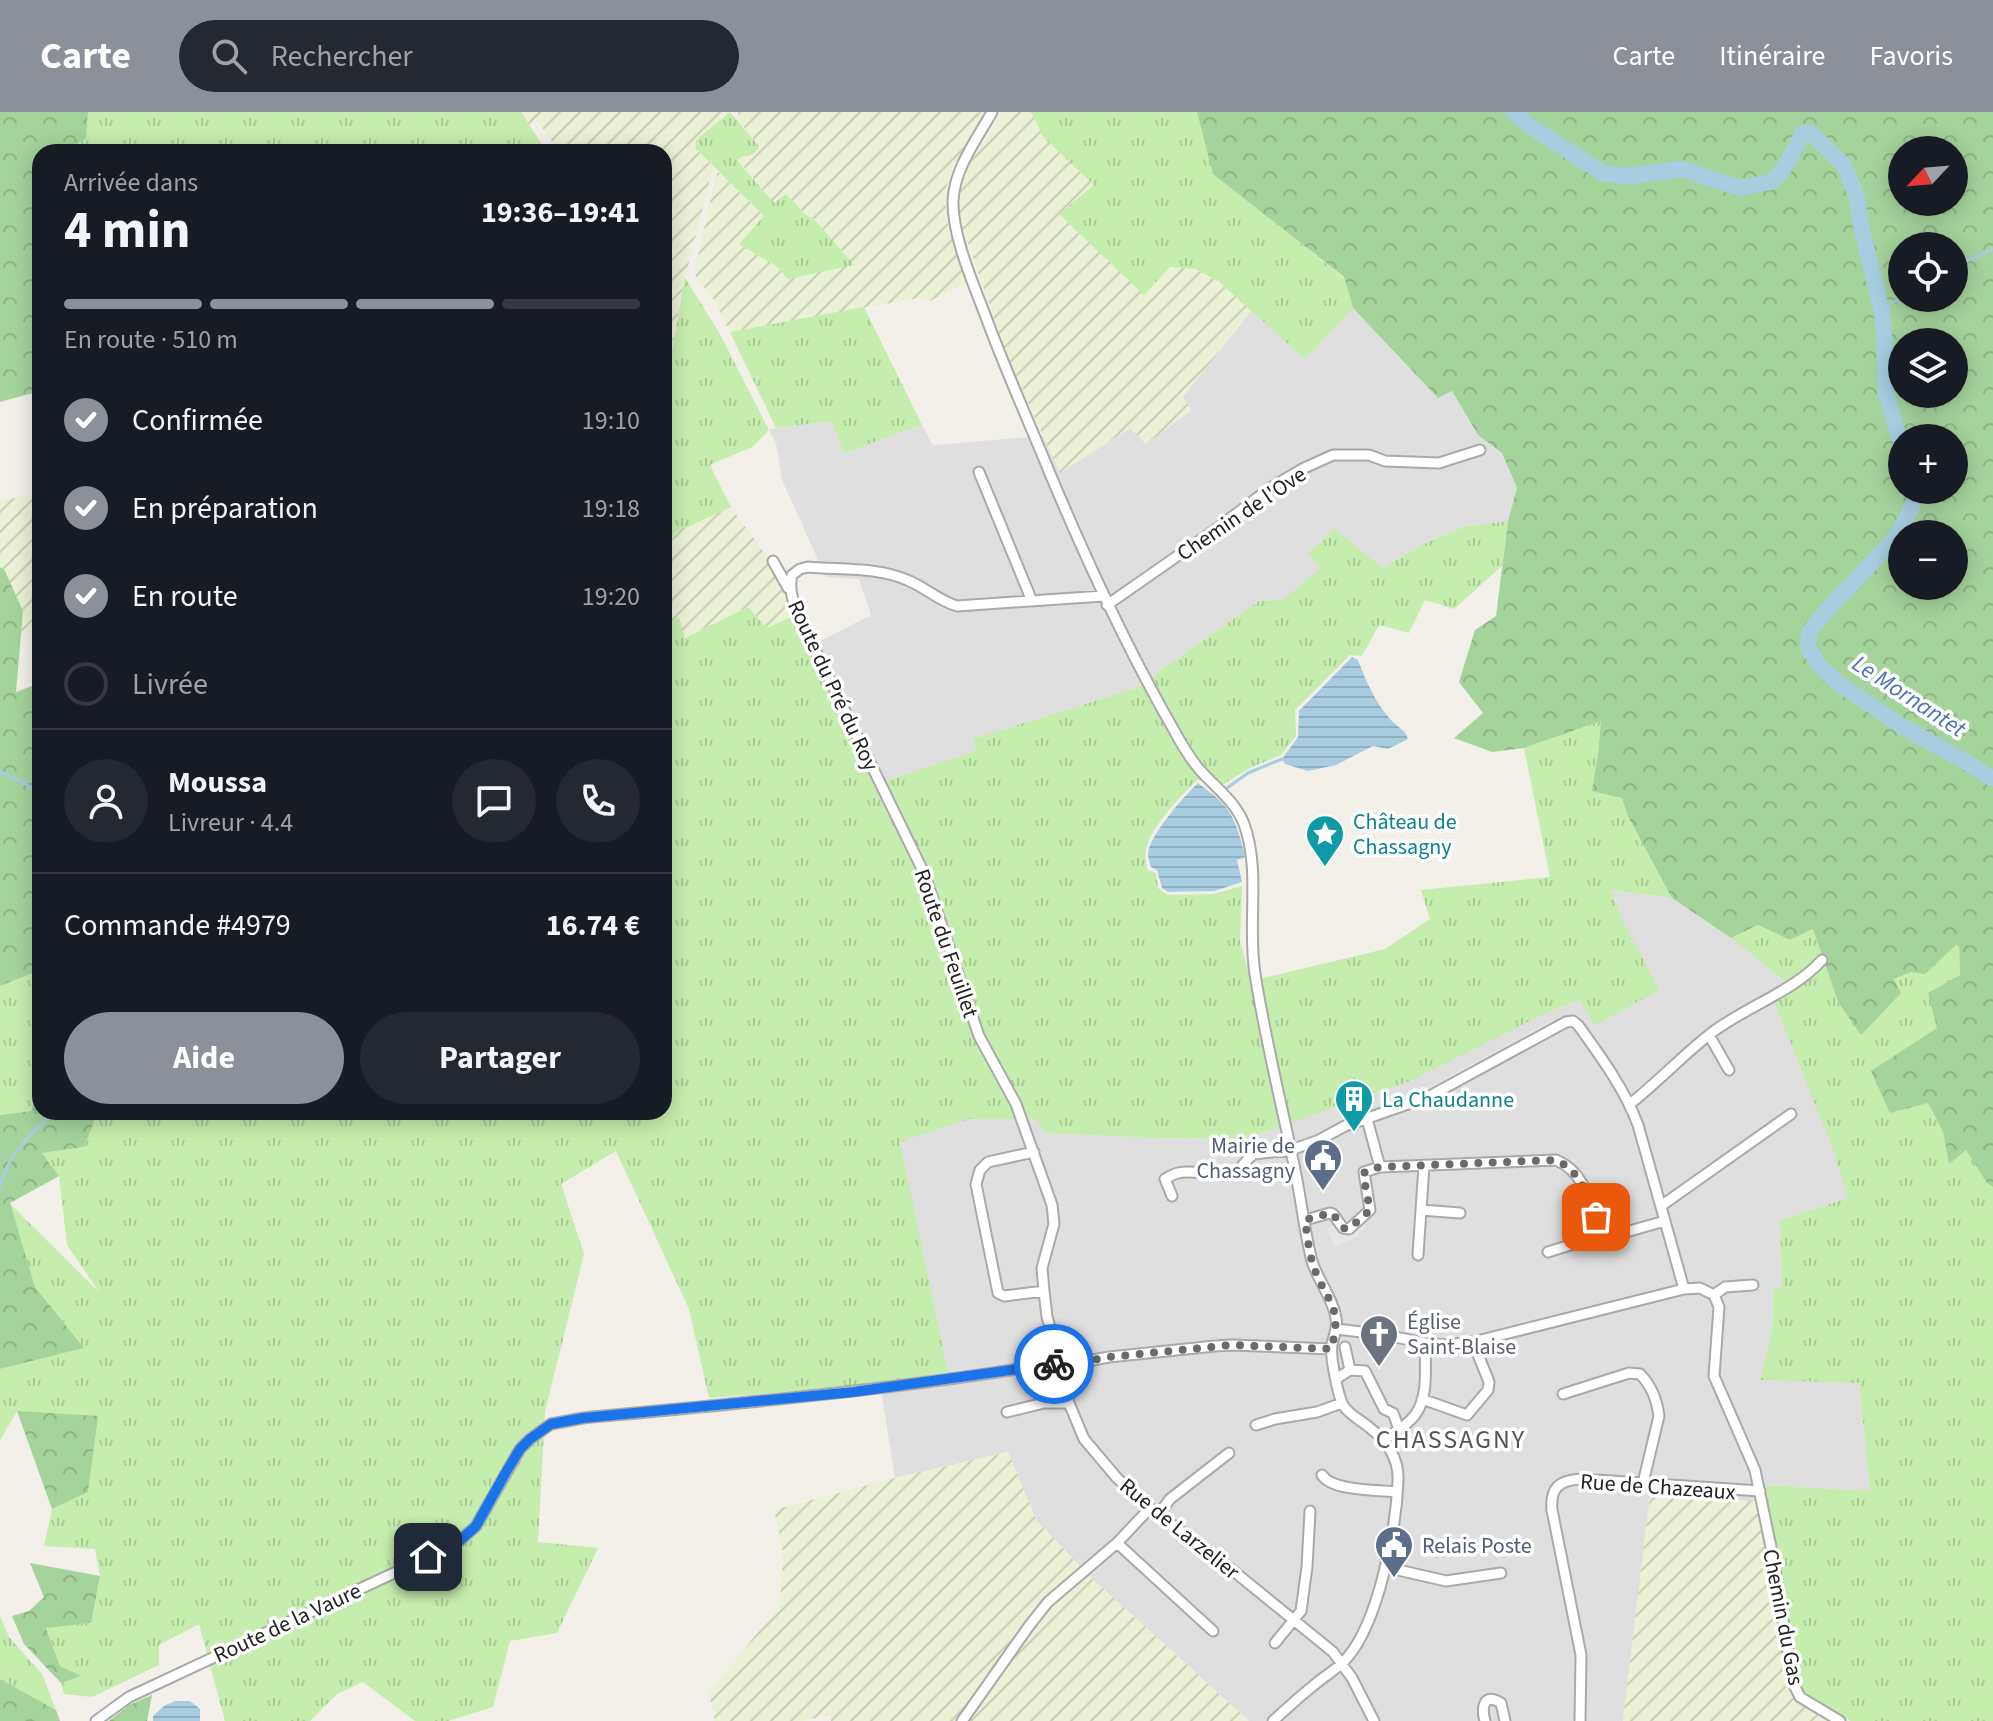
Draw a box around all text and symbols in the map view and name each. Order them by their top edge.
search box [179,20,739,92]
text: Carte [40,29,131,83]
icon: search [207,34,251,78]
text: Rechercher [271,35,413,78]
text: Carte [1612,36,1675,76]
text: Itinéraire [1719,36,1826,76]
text: Favoris [1870,36,1953,76]
north arrow [1888,136,1968,216]
map controls [1888,136,1968,600]
text: Arrivée dans [64,164,198,201]
text: 19:36–19:41 [481,191,640,234]
text: 4 min [64,194,191,268]
button: locate [1888,232,1968,312]
text: En route · 510 m [64,321,238,358]
button: layers [1888,328,1968,408]
icon: check [64,398,108,442]
text: Confirmée [132,399,263,442]
text: 19:10 [582,402,640,439]
button: + [1888,424,1968,504]
street label: Chemin de l'Ove [1170,459,1313,569]
icon: check [64,486,108,530]
text: En préparation [132,487,318,530]
text: 19:18 [582,490,640,527]
button: − [1888,520,1968,600]
icon: check [64,574,108,618]
text: En route [132,575,238,618]
text: 19:20 [582,578,640,615]
street label: Route du Pré du Roy [779,595,887,777]
water label: Le Mornantet [1845,647,1973,747]
text: Livrée [132,663,208,706]
button: person [64,759,148,843]
button: chat [452,759,536,843]
button: phone [556,759,640,843]
text: Moussa [168,761,267,804]
text: Livreur · 4.4 [168,804,293,841]
place label: Château de Chassagny [1353,806,1457,863]
place icon: Château de Chassagny [1304,813,1346,868]
street label: Route du Feuillet [906,865,987,1023]
text: Commande #4979 [64,904,291,947]
text: 16.74 € [546,904,640,947]
button: Aide [64,1012,344,1104]
button: Partager [360,1012,640,1104]
building icon: La Chaudanne [1333,1078,1375,1133]
place label: La Chaudanne [1382,1084,1514,1116]
place label: Mairie de Chassagny [1196,1130,1296,1187]
public building icon: Mairie de Chassagny [1302,1137,1344,1192]
pin [1562,1183,1630,1251]
icon: bag [1574,1195,1618,1239]
place label: Église Saint-Blaise [1407,1306,1516,1363]
church icon: Église Saint-Blaise [1358,1313,1400,1368]
courier [1014,1324,1094,1404]
icon: bike [1032,1342,1076,1386]
district label: CHASSAGNY [1376,1421,1526,1458]
street label: Rue de Chazeaux [1579,1466,1737,1508]
street label: Rue de Larzelier [1112,1470,1247,1587]
pin [394,1523,462,1591]
public building icon: Relais Poste [1373,1524,1415,1579]
place label: Relais Poste [1422,1530,1532,1562]
icon: home [406,1535,450,1579]
street label: Chemin du Gas [1754,1546,1812,1688]
street label: Route de la Vaure [208,1575,367,1671]

